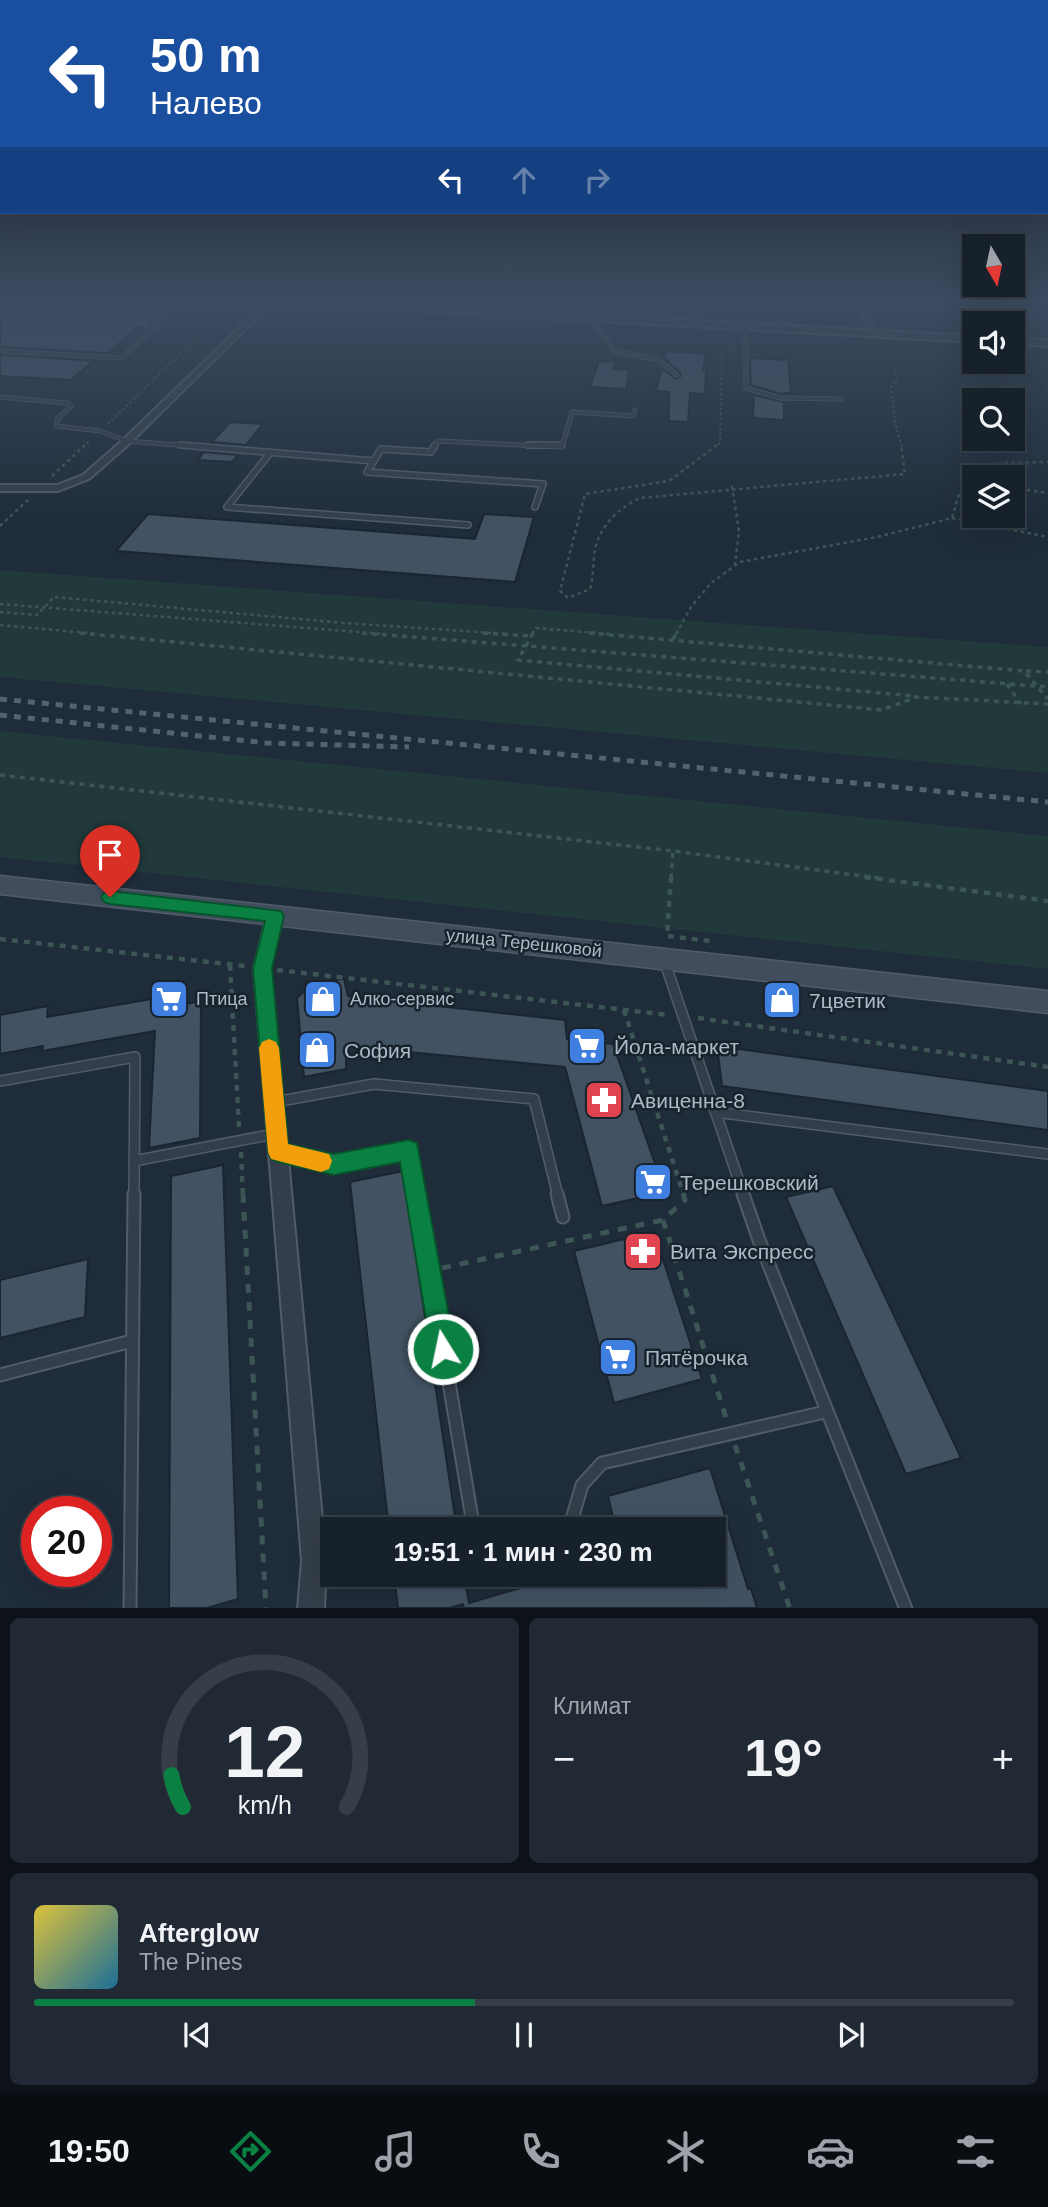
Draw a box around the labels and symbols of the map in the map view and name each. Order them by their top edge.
north arrow [962,234,1026,298]
pin [80,825,140,897]
street label: улица Терешковой [445,925,603,961]
supermarket icon: Птица [148,978,190,1020]
shop icon: Алко-сервис [302,978,344,1020]
shop icon: 7цветик [761,979,803,1021]
place label: Птица [196,989,249,1009]
place label: Алко-сервис [350,989,454,1009]
place label: 7цветик [809,989,886,1012]
supermarket icon: Йола-маркет [566,1025,608,1067]
shop icon: София [296,1029,338,1071]
place label: Йола-маркет [614,1035,739,1058]
place label: София [344,1039,411,1062]
pharmacy icon: Авиценна-8 [583,1079,625,1121]
place label: Авиценна-8 [631,1089,745,1112]
supermarket icon: Терешковский [632,1161,674,1203]
place label: Терешковский [680,1171,819,1194]
pharmacy icon: Вита Экспресс [622,1230,664,1272]
place label: Вита Экспресс [670,1240,813,1263]
position arrow [406,1312,480,1386]
supermarket icon: Пятёрочка [597,1336,639,1378]
place label: Пятёрочка [645,1346,748,1369]
speed limit sign: 20 [21,1496,112,1587]

